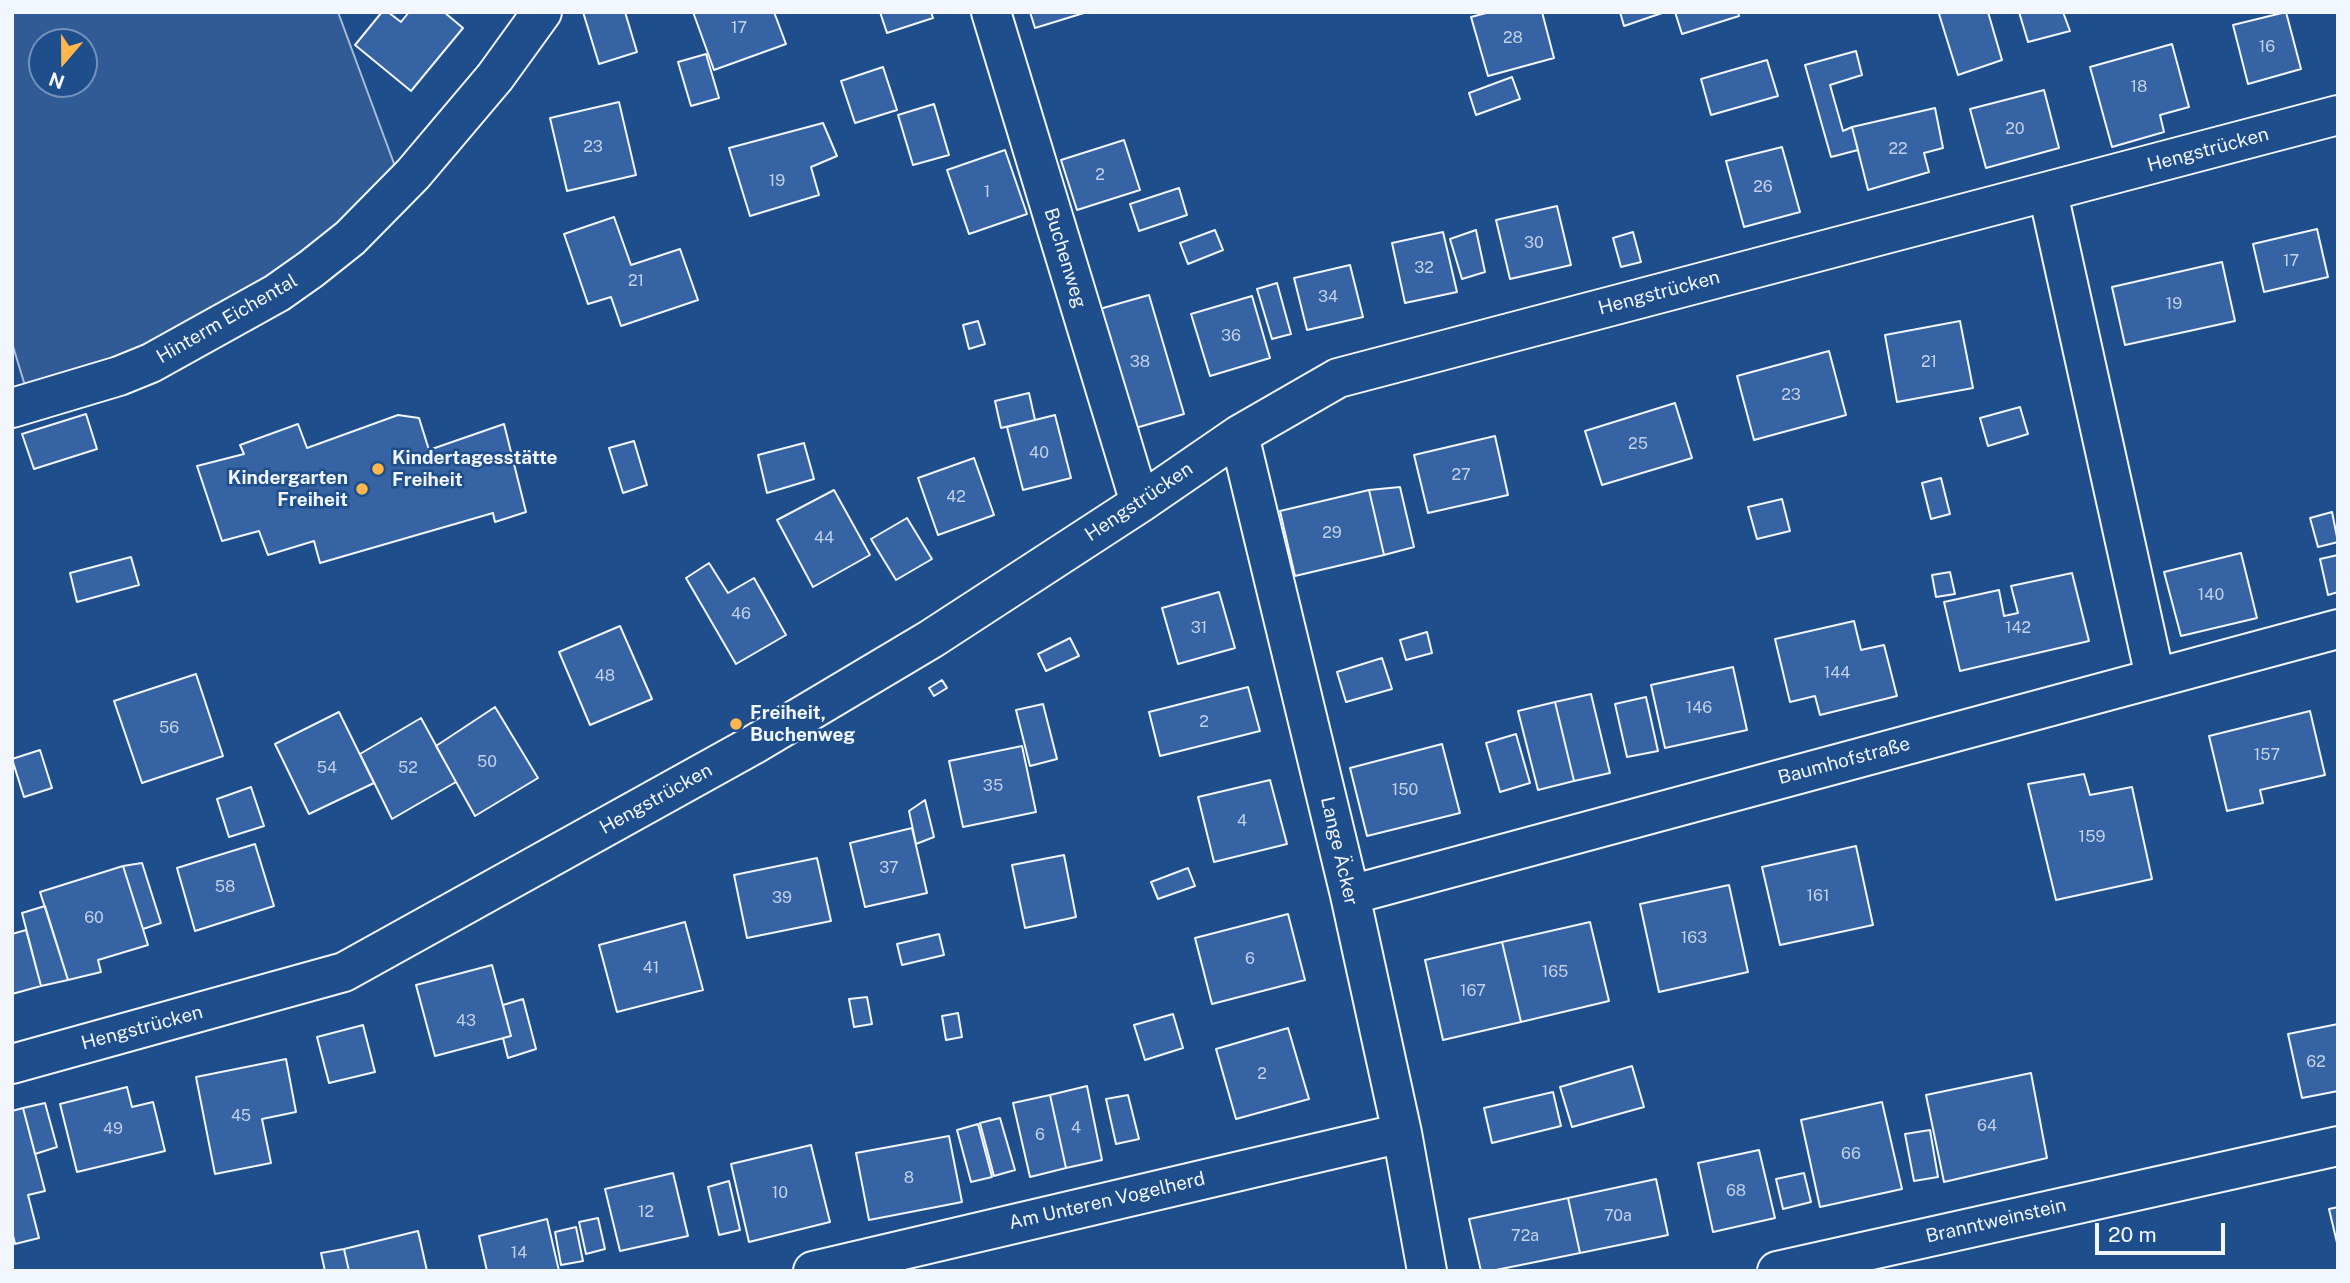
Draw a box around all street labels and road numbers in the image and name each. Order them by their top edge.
street label: Hengstrücken [2145,123,2271,177]
street label: Buchenweg [1039,205,1091,311]
street label: Hengstrücken [1596,266,1722,320]
street label: Hinterm Eichental [153,269,301,369]
street label: Hengstrücken [1081,458,1197,546]
street label: Baumhofstraße [1775,732,1913,790]
street label: Hengstrücken [596,759,716,839]
street label: Lange Äcker [1315,794,1363,908]
street label: Hengstrücken [79,1001,205,1055]
street label: Am Unteren Vogelherd [1007,1167,1207,1235]
street label: Branntweinstein [1924,1194,2068,1248]

